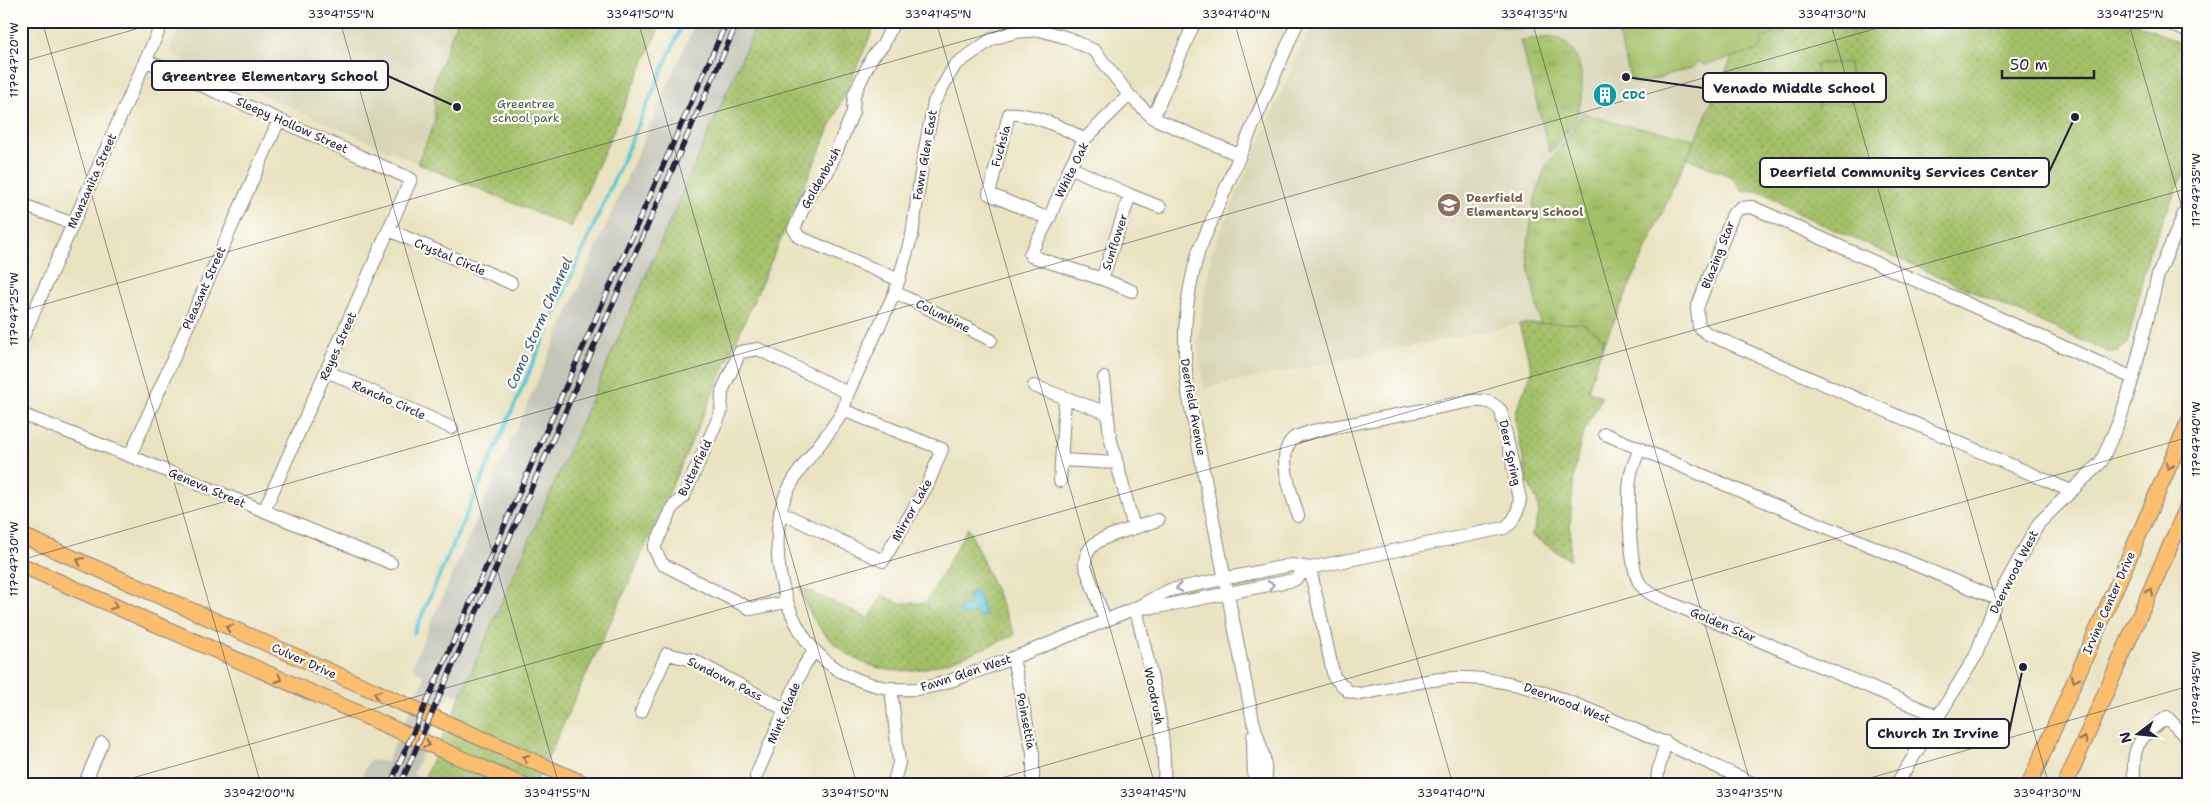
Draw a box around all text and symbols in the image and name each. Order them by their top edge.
text: 33°41'55"N [308,6,374,22]
text: 33°41'50"N [606,6,674,22]
text: 33°41'45"N [905,6,972,22]
text: 33°41'40"N [1202,6,1270,22]
text: 33°41'35"N [1500,6,1568,22]
text: 33°41'30"N [1798,6,1866,22]
text: 33°41'25"N [2096,6,2164,22]
text: 117°47'20"W [6,22,22,98]
scale bar [2002,48,2095,80]
text: 50 m [2010,55,2048,75]
callout: Greentree Elementary School [152,61,388,90]
text: Greentree Elementary School [162,67,378,85]
callout: Venado Middle School [1703,73,1886,102]
text: Venado Middle School [1713,79,1875,97]
building icon: CDC [1592,82,1618,108]
place label: CDC [1622,87,1645,103]
street label: Sleepy Hollow Street [233,93,351,157]
park label: Greentree school park [492,96,560,126]
street label: Fawn Glen East [909,109,941,201]
street label: Fuchsia [988,123,1014,169]
street label: Manzanita Street [64,131,120,231]
street label: White Oak [1052,139,1093,201]
street label: Goldenbush [797,144,845,212]
text: 117°47'35"W [2188,153,2204,227]
callout: Deerfield Community Services Center [1760,158,2049,187]
text: Deerfield Community Services Center [1770,163,2039,181]
place label: Deerfield Elementary School [1466,190,1583,220]
school or university icon: Deerfield Elementary School [1436,192,1462,218]
street label: Sunflower [1098,212,1132,272]
street label: Blazing Star [1698,218,1738,291]
street label: Crystal Circle [412,235,488,279]
street label: Pleasant Street [178,244,230,332]
water label: Como Storm Channel [502,254,576,392]
text: 117°47'25"W [6,272,22,346]
street label: Columbine [913,295,973,337]
street label: Reyes Street [316,309,360,383]
street label: Deerfield Avenue [1177,357,1209,457]
street label: Rancho Circle [350,377,428,423]
text: 117°47'40"W [2188,401,2204,477]
street label: Deer Spring [1495,419,1525,487]
street label: Butterfield [674,437,716,499]
one-way arrow [2165,461,2176,470]
street label: Geneva Street [166,464,248,512]
street label: Mirror Lake [888,476,936,544]
text: 117°47'30"W [6,521,22,597]
street label: Deerwood West [1986,527,2042,617]
street label: Irvine Center Drive [2079,549,2139,657]
one-way arrow [76,557,85,568]
one-way arrow [1267,580,1275,590]
one-way arrow [1174,583,1183,593]
one-way arrow [2145,588,2155,596]
one-way arrow [109,600,118,611]
street label: Golden Star [1688,604,1759,646]
one-way arrow [225,623,234,634]
street label: Culver Drive [269,640,339,683]
street label: Fawn Glen West [919,651,1013,695]
text: 117°47'45"W [2188,651,2204,725]
street label: Sundown Pass [685,653,765,705]
street label: Woodrush [1140,666,1168,726]
one-way arrow [274,672,283,683]
one-way arrow [2071,674,2082,683]
street label: Mint Glade [764,679,804,746]
street label: Deerwood West [1521,679,1613,727]
one-way arrow [373,689,382,700]
street label: Poinsettia [1013,691,1039,751]
north arrow [2112,708,2162,758]
callout: Church In Irvine [1867,719,2009,748]
text: Church In Irvine [1877,724,1999,742]
text: N [2115,730,2136,745]
one-way arrow [2078,736,2089,745]
one-way arrow [422,737,431,748]
one-way arrow [522,754,531,765]
text: 33°42'00"N [223,785,295,801]
text: 33°41'55"N [524,785,590,801]
text: 33°41'50"N [821,785,889,801]
text: 33°41'45"N [1120,785,1187,801]
text: 33°41'40"N [1417,785,1485,801]
text: 33°41'35"N [1715,785,1783,801]
text: 33°41'30"N [2013,785,2081,801]

